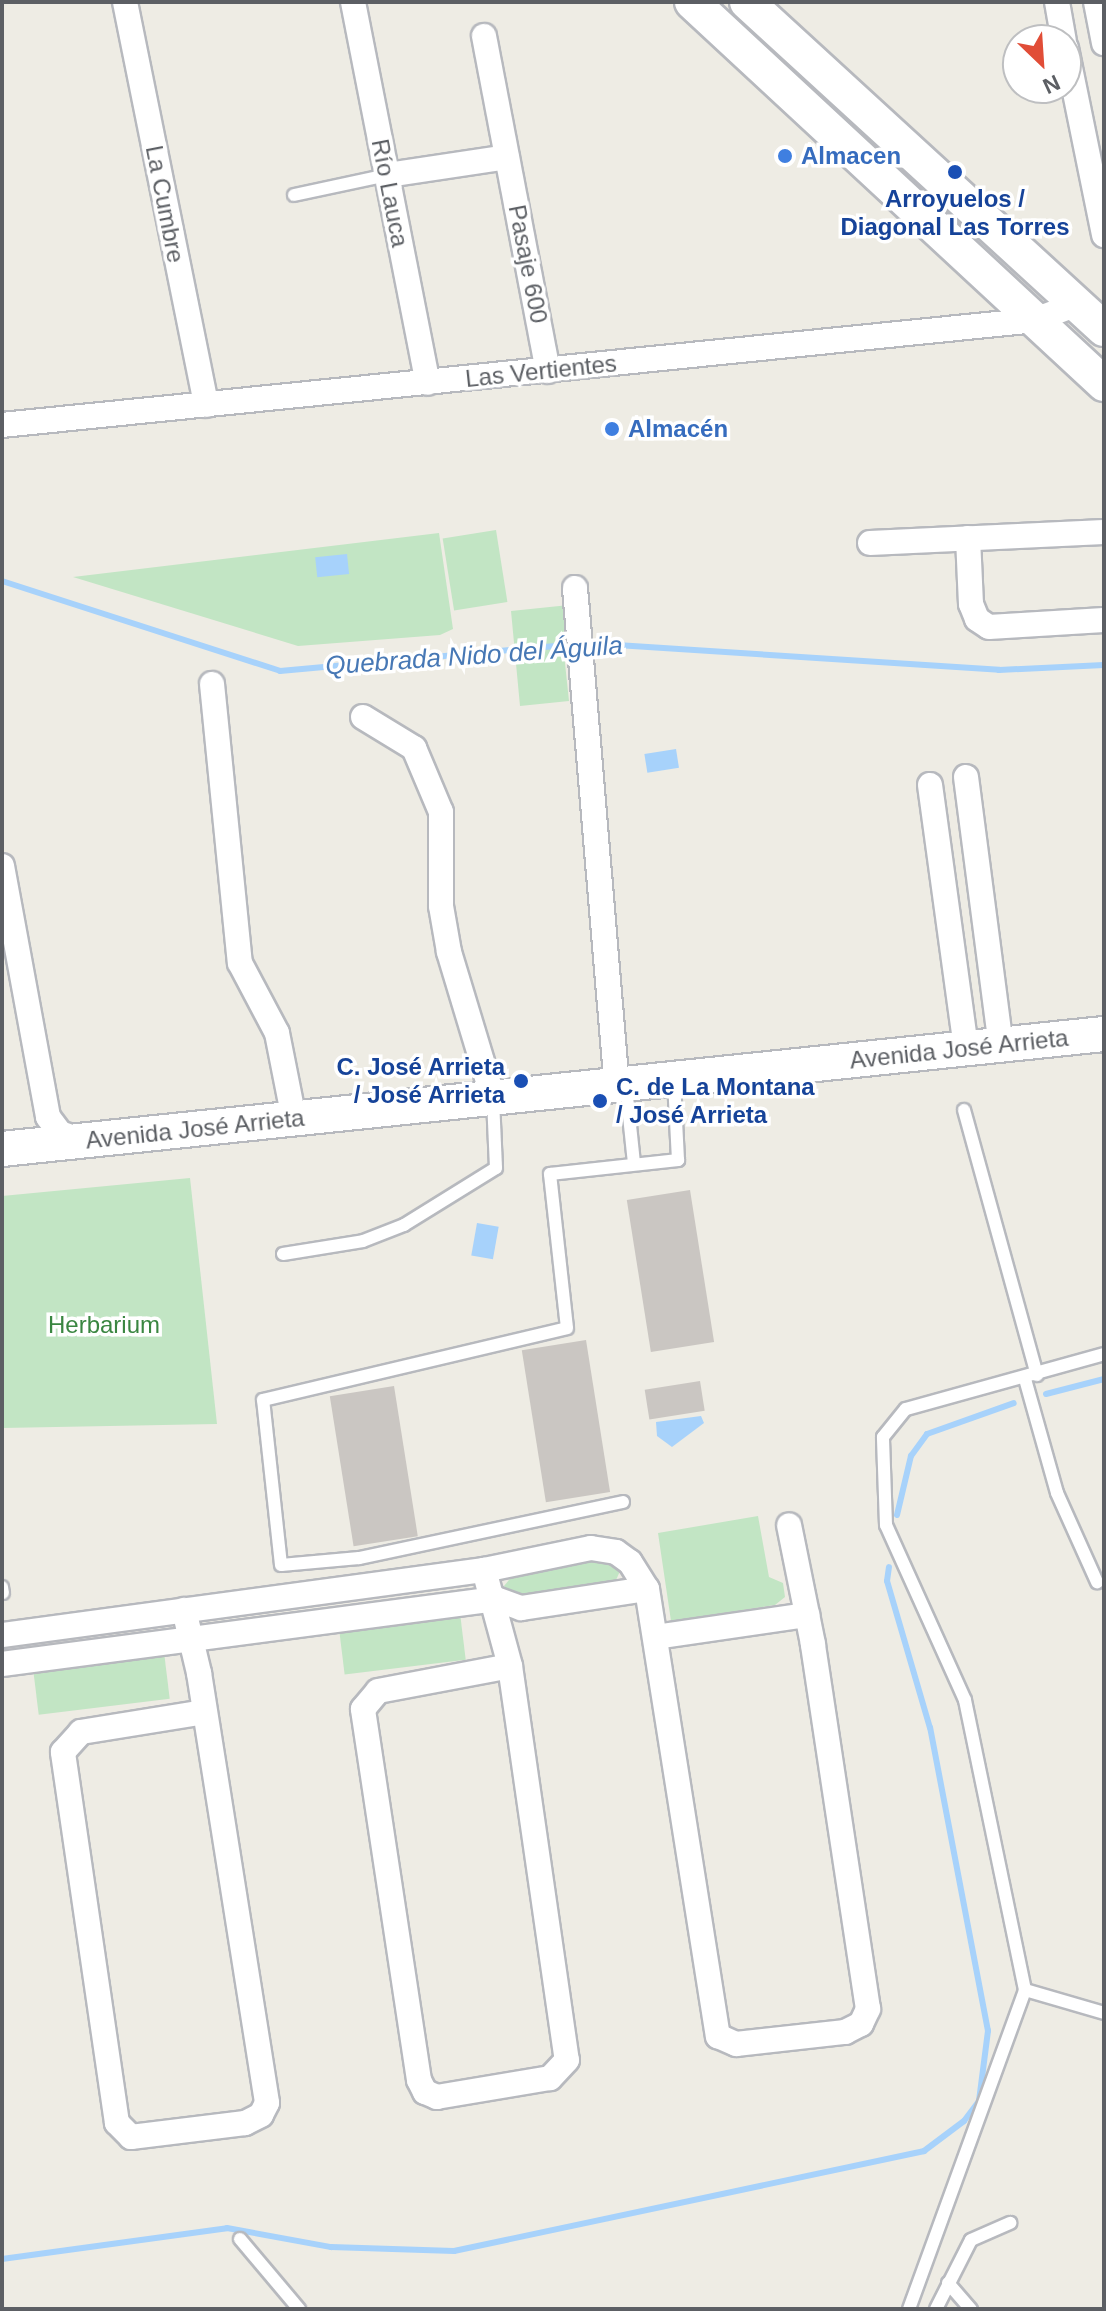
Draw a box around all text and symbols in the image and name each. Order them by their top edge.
north arrow [1002,24,1082,104]
text: N [1039,70,1064,99]
street label: Río Lauca [365,137,415,249]
place label: Almacen [801,142,901,170]
street label: La Cumbre [140,143,190,265]
marker: Almacen [776,147,794,165]
marker: Arroyuelos / Diagonal Las Torres [946,163,964,181]
place label: Arroyuelos / Diagonal Las Torres [841,185,1069,241]
street label: Pasaje 600 [502,202,554,326]
street label: Las Vertientes [464,349,618,393]
place label: Almacén [628,415,728,443]
marker: Almacén [603,420,621,438]
water label: Quebrada Nido del Águila [324,630,624,682]
street label: Avenida José Arrieta [848,1023,1070,1075]
place label: C. José Arrieta / José Arrieta [336,1053,505,1109]
marker: C. José Arrieta / José Arrieta [512,1072,530,1090]
place label: C. de La Montana / José Arrieta [616,1073,815,1129]
marker: C. de La Montana / José Arrieta [591,1092,609,1110]
street label: Avenida José Arrieta [84,1103,306,1155]
park label: Herbarium [48,1311,160,1339]

